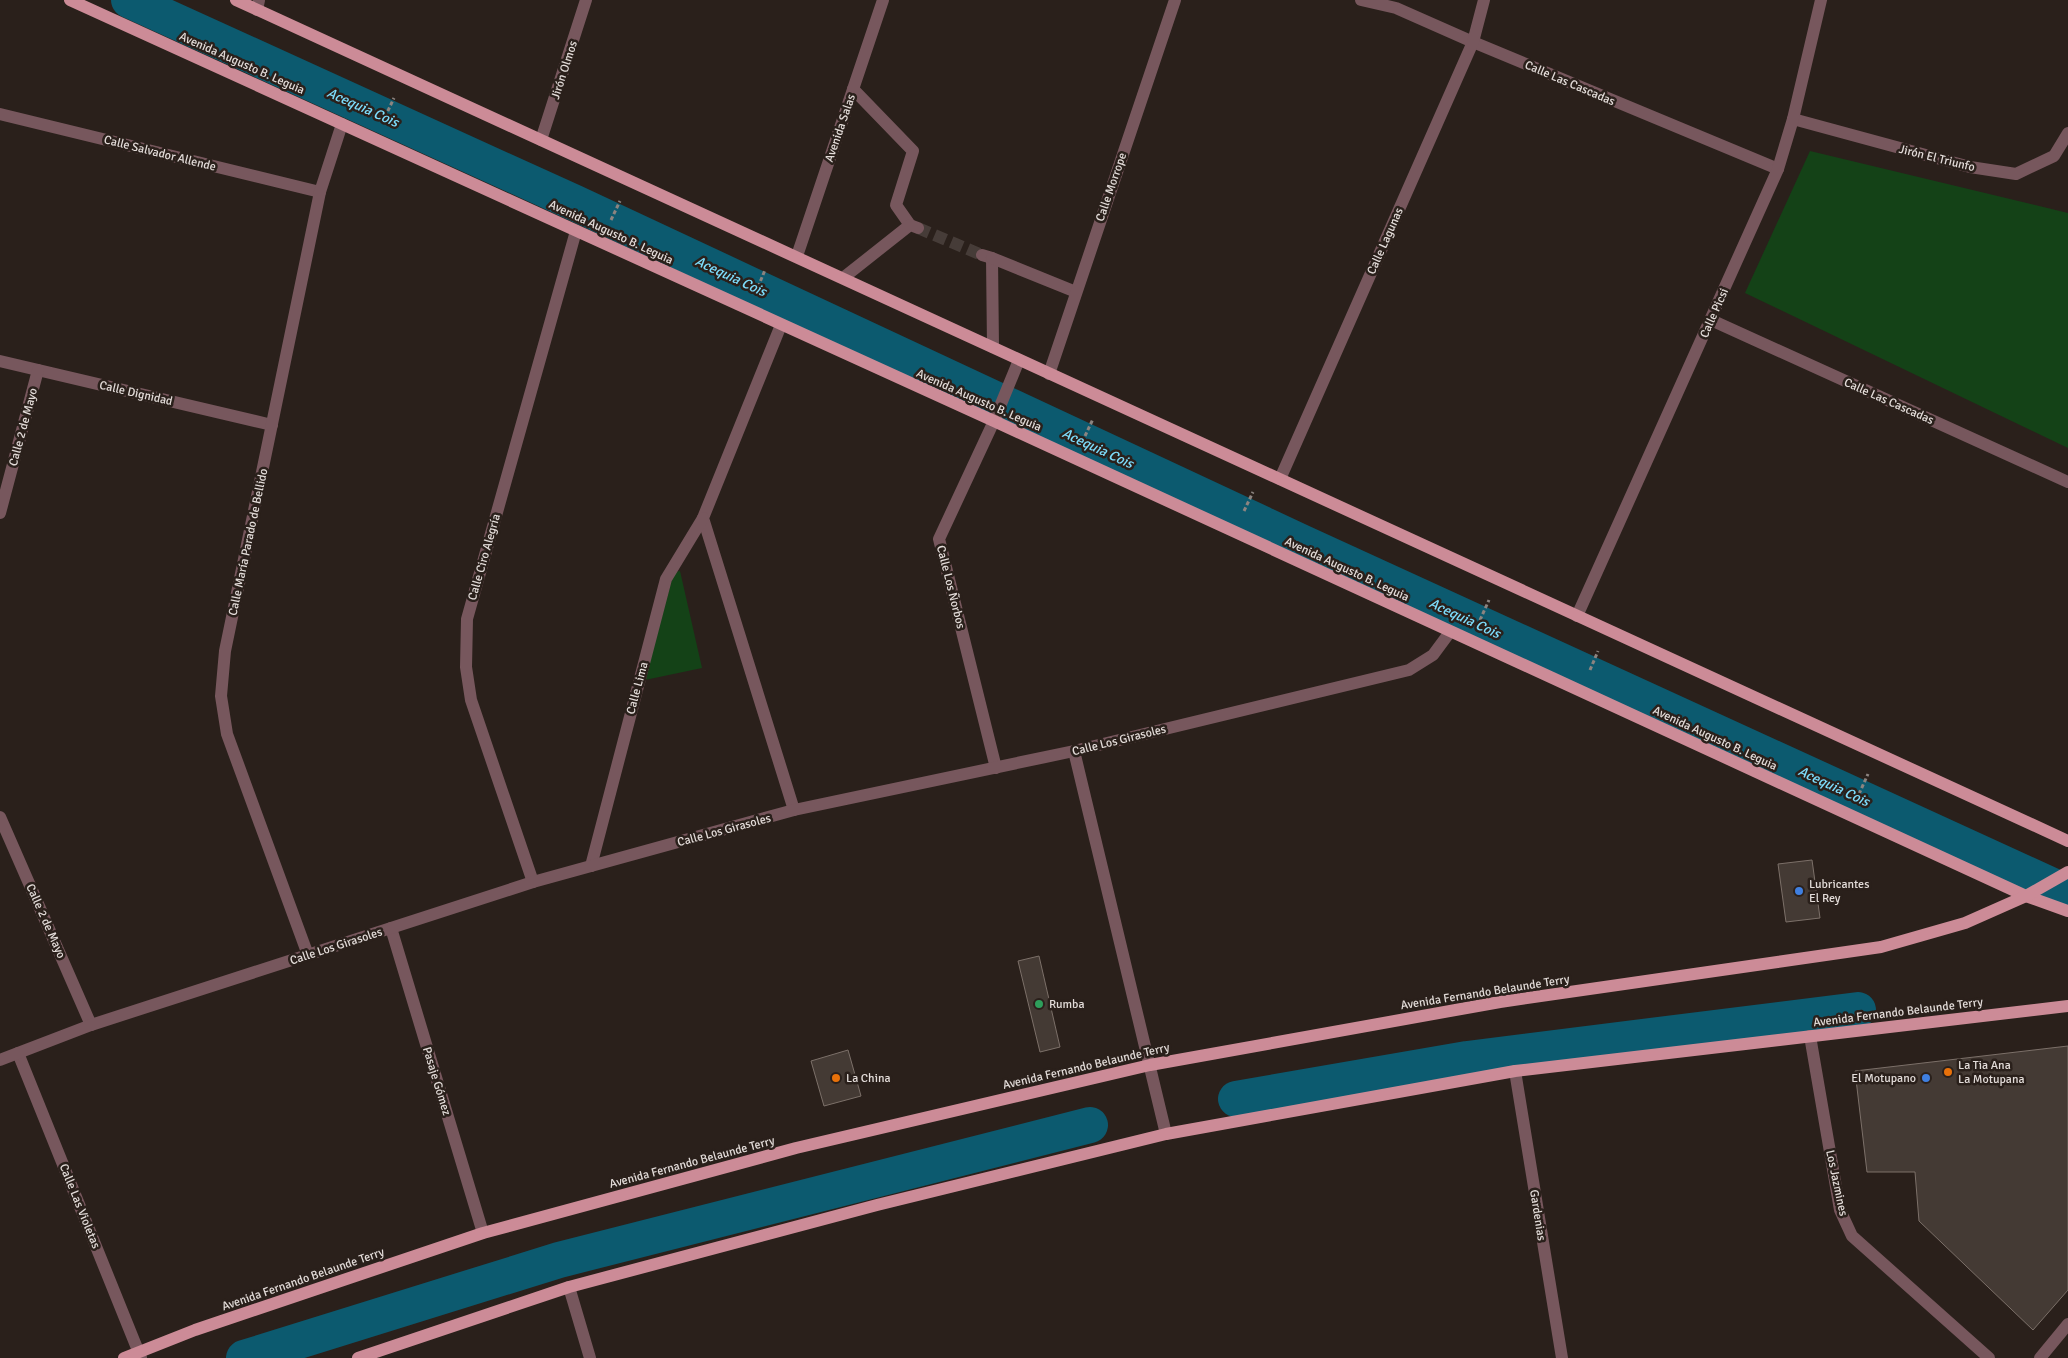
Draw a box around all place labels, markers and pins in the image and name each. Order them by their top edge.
place label: Lubricantes El Rey [1809,877,1869,906]
marker: Lubricantes El Rey [1793,885,1805,897]
place label: Rumba [1049,997,1085,1012]
marker: Rumba [1033,998,1045,1010]
place label: La Tia Ana La Motupana [1958,1058,2025,1087]
marker: La Tia Ana La Motupana [1942,1066,1954,1078]
place label: La China [846,1071,891,1086]
place label: El Motupano [1851,1071,1916,1086]
marker: La China [830,1072,842,1084]
marker: El Motupano [1920,1072,1932,1084]

